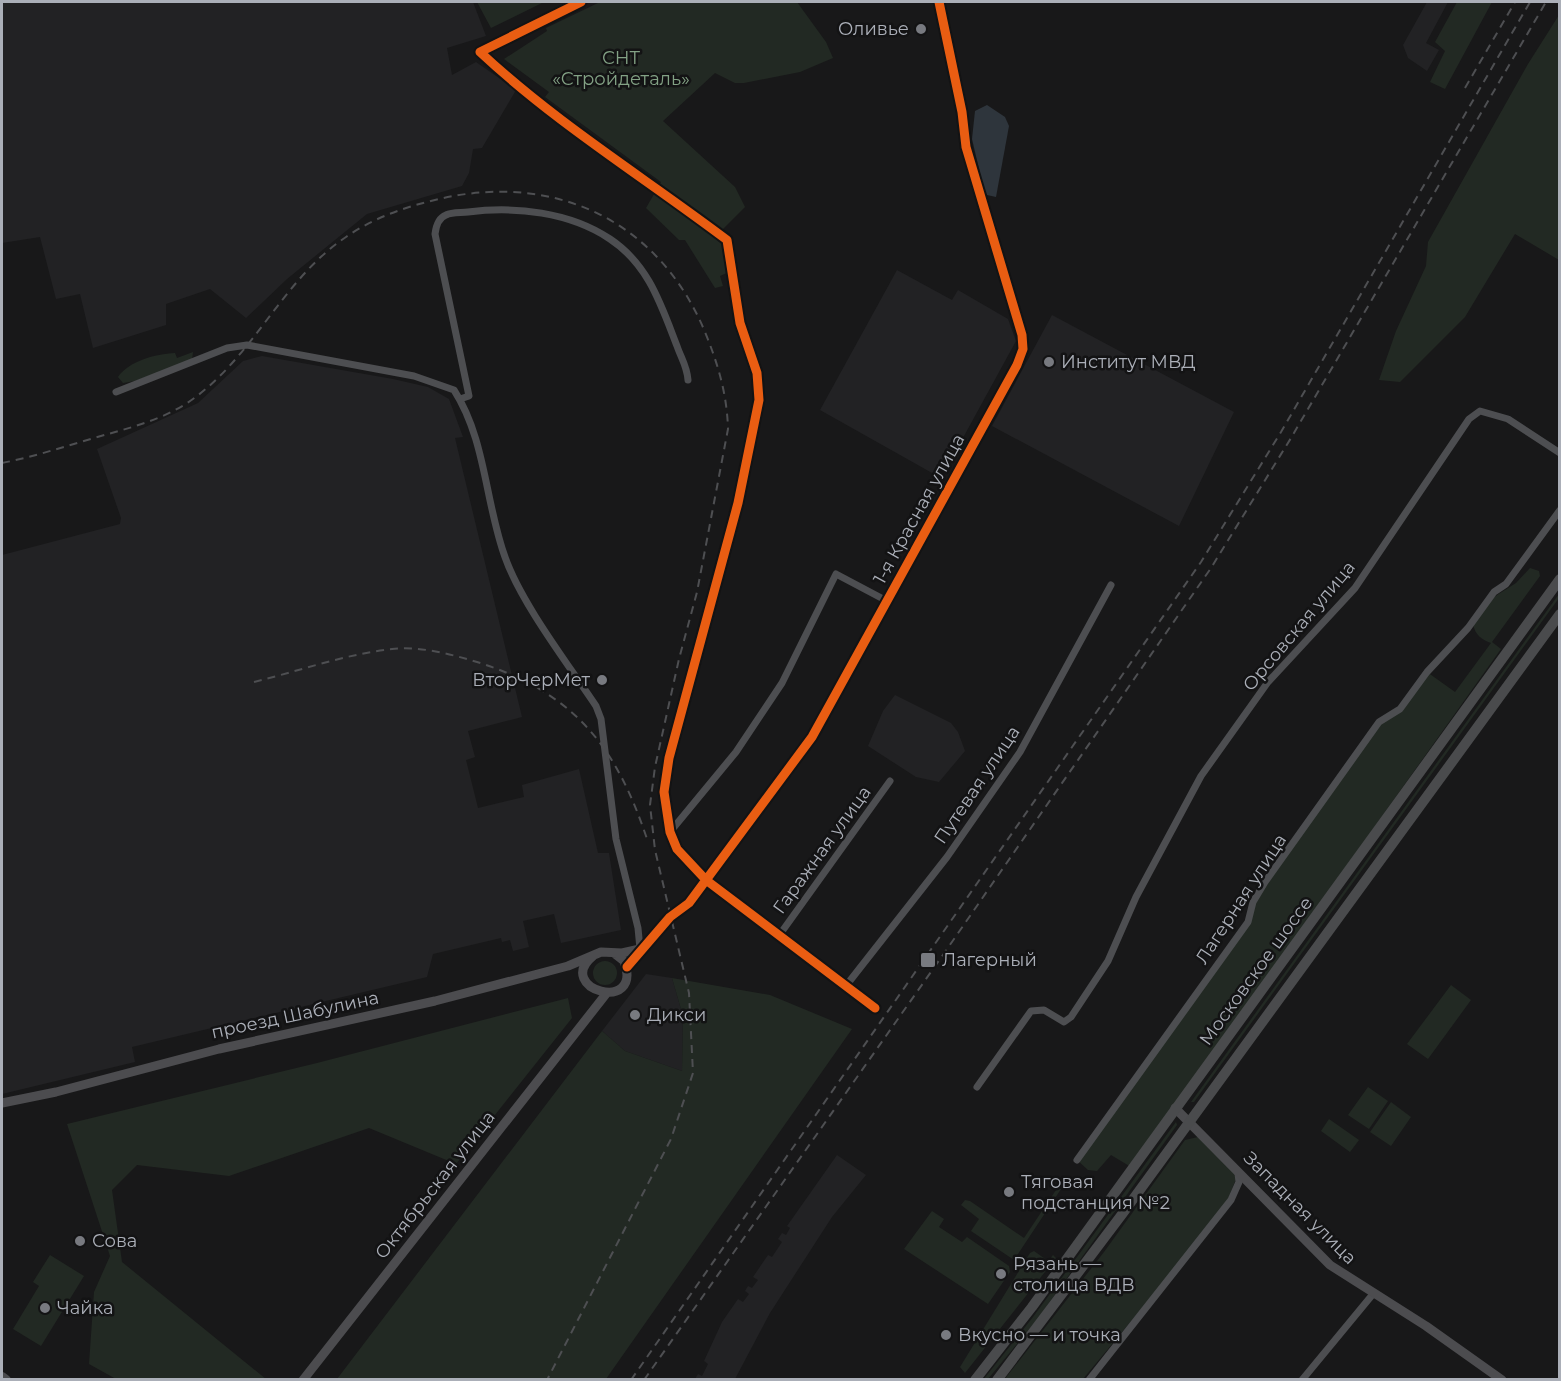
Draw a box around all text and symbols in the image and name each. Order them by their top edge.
place label: Оливье [838,18,909,40]
marker: Оливье [914,22,928,36]
park label: СНТ «Стройдеталь» [552,47,690,90]
place label: Институт МВД [1061,351,1196,373]
marker: Институт МВД [1042,355,1056,369]
street label: 1-я Красная улица [869,430,969,588]
street label: Орсовская улица [1238,557,1360,695]
place label: ВторЧерМет [472,669,590,691]
marker: ВторЧерМет [595,673,609,687]
street label: Путевая улица [929,722,1025,848]
street label: Гаражная улица [768,782,876,918]
street label: Лагерная улица [1191,830,1291,968]
street label: Московское шоссе [1195,892,1317,1050]
place label: Лагерный [942,949,1037,971]
marker: Лагерный [919,951,937,969]
street label: проезд Шабулина [209,986,381,1044]
place label: Дикси [647,1004,706,1026]
marker: Дикси [628,1008,642,1022]
street label: Октябрьская улица [370,1107,500,1263]
street label: Западная улица [1239,1147,1361,1269]
place label: Тяговая подстанция №2 [1021,1171,1170,1214]
marker: Тяговая подстанция №2 [1002,1185,1016,1199]
place label: Сова [92,1230,137,1252]
marker: Сова [73,1234,87,1248]
place label: Рязань — столица ВДВ [1013,1253,1135,1296]
marker: Рязань — столица ВДВ [994,1267,1008,1281]
place label: Чайка [57,1297,114,1319]
marker: Чайка [38,1301,52,1315]
place label: Вкусно — и точка [958,1324,1121,1346]
marker: Вкусно — и точка [939,1328,953,1342]

